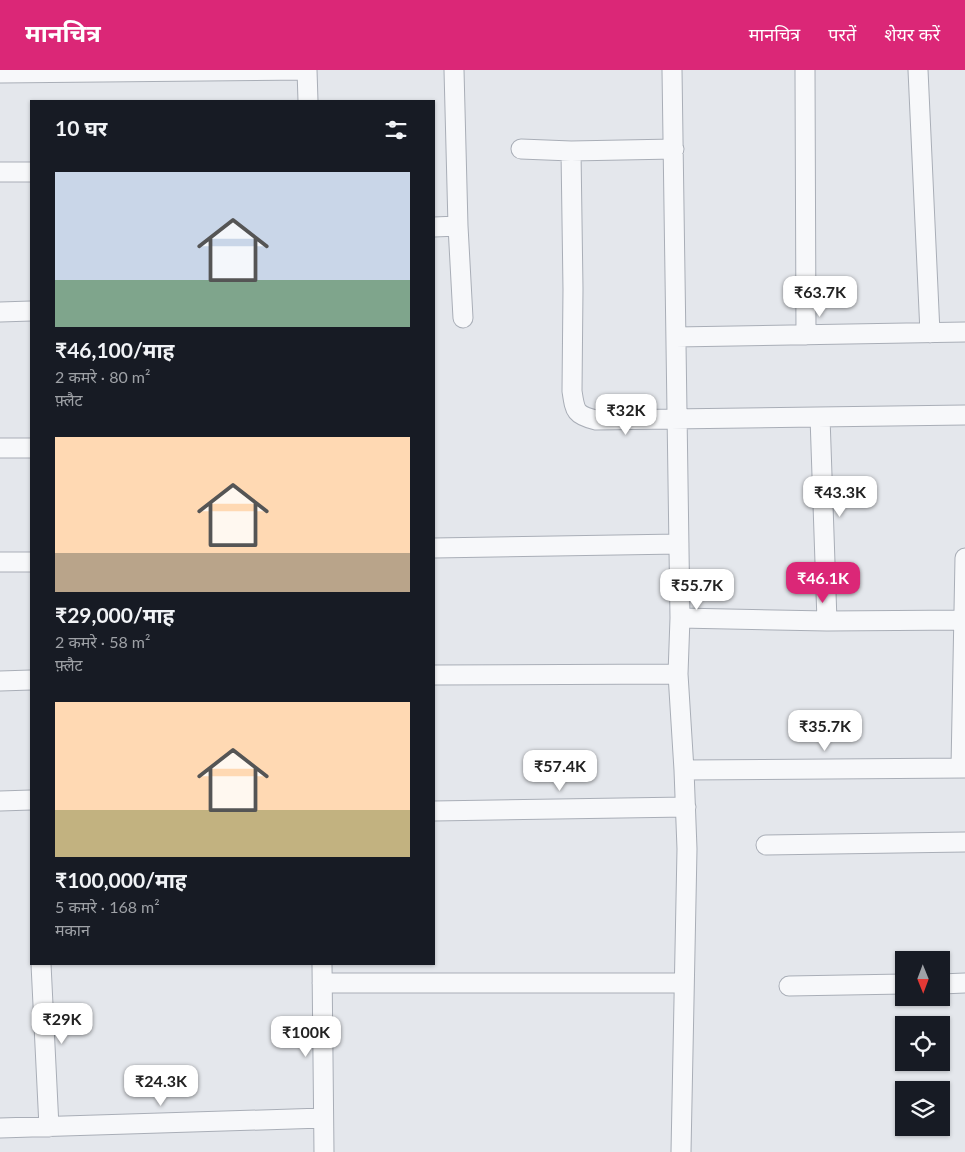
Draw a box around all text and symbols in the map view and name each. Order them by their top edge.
text: मानचित्र [25,18,101,47]
text: मानचित्र [749,23,800,45]
text: परतें [828,23,856,45]
text: शेयर करें [884,23,940,45]
text: 10 घर [55,115,107,140]
icon: filters [382,116,410,144]
icon: home [188,205,278,295]
pin: ₹63.7K [779,276,861,318]
text: ₹63.7K [794,282,846,301]
text: ₹46,100/माह [55,337,175,362]
text: 2 कमरे · 80 m² [55,367,150,386]
text: फ़्लैट [55,390,83,409]
pin: ₹32K [596,394,656,436]
text: ₹32K [607,400,645,419]
icon: home [188,470,278,560]
pin: ₹43.3K [799,476,881,518]
text: ₹43.3K [814,482,866,501]
pin: ₹46.1K [782,562,864,604]
pin: ₹55.7K [656,568,738,611]
text: ₹46.1K [797,568,849,587]
text: ₹55.7K [671,575,723,594]
text: ₹29,000/माह [55,602,175,627]
text: 2 कमरे · 58 m² [55,632,150,651]
text: फ़्लैट [55,655,83,674]
pin: ₹35.7K [784,710,866,752]
text: ₹35.7K [799,716,851,735]
icon: home [188,735,278,825]
pin: ₹57.4K [519,750,601,792]
text: ₹57.4K [534,756,586,775]
text: ₹100,000/माह [55,867,187,892]
text: 5 कमरे · 168 m² [55,897,160,916]
text: मकान [55,920,90,939]
north arrow [895,951,950,1006]
map controls [895,951,950,1136]
pin: ₹29K [32,1002,92,1045]
text: ₹29K [43,1009,81,1028]
pin: ₹100K [271,1016,341,1058]
button: locate [895,1016,950,1071]
text: ₹100K [282,1022,330,1041]
pin: ₹24.3K [120,1064,202,1107]
text: ₹24.3K [135,1071,187,1090]
button: layers [895,1081,950,1136]

